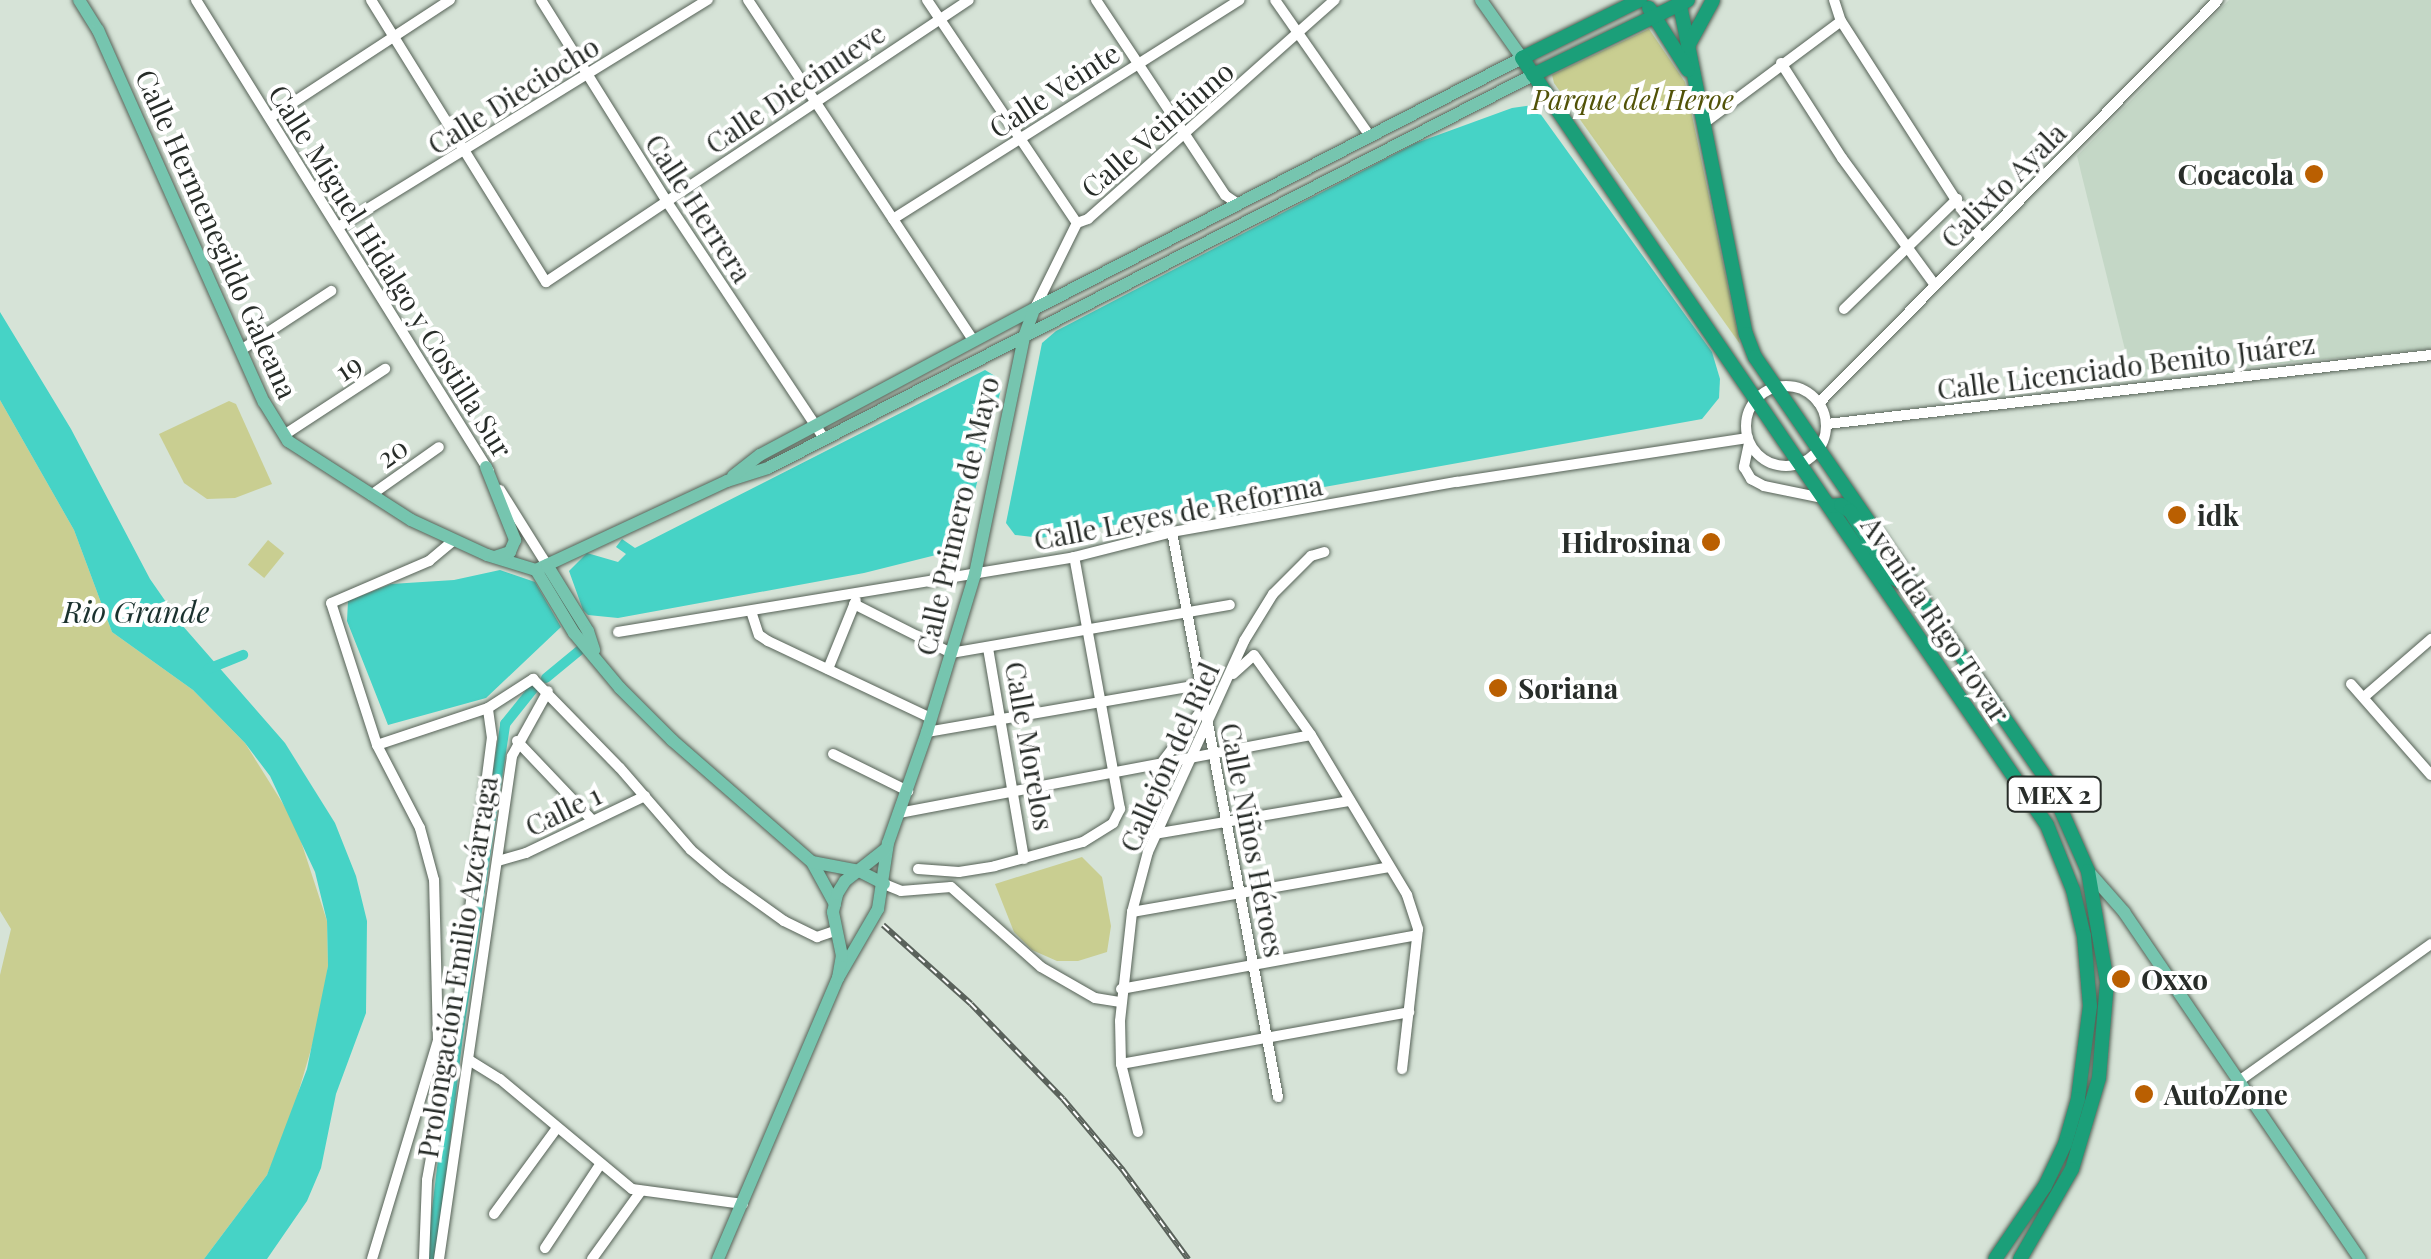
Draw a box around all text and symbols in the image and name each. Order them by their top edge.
street label: Calle Diecinueve [699,16,891,160]
street label: Calle Dieciocho [421,29,605,161]
street label: Calle Veinte [982,35,1126,145]
street label: Calle Veintiuno [1074,53,1240,205]
street label: Calle Hermenegildo Galeana [129,64,305,404]
street label: Calle Miguel Hidalgo y Costilla Sur [262,78,520,464]
park label: Parque del Heroe [1532,82,1734,116]
street label: Calixto Ayala [1933,115,2073,255]
street label: Calle Herrera [639,128,759,288]
place label: Cocacola [2177,157,2294,191]
marker: Cocacola [2303,163,2325,185]
street label: Calle Licenciado Benito Juárez [1935,326,2317,406]
street label: 19 [329,346,367,388]
street label: Calle Primero de Mayo [909,373,1005,659]
street label: 20 [370,430,414,474]
street label: Calle Leyes de Reforma [1031,468,1325,556]
place label: idk [2197,498,2239,532]
marker: idk [2166,504,2188,526]
street label: Avenida Rigo Tovar [1854,509,2018,729]
place label: Hidrosina [1561,525,1691,559]
marker: Hidrosina [1700,531,1722,553]
water label: Rio Grande [63,593,209,629]
street label: Callejón del Riel [1112,657,1226,857]
street label: Calle Morelos [999,659,1061,833]
place label: Soriana [1518,671,1618,705]
marker: Soriana [1487,677,1509,699]
street label: Calle Niños Héroes [1214,720,1292,960]
street label: Prolongación Emilio Azcárraga [410,773,504,1161]
road number: MEX 2 [2004,774,2104,814]
street label: Calle 1 [519,777,607,843]
place label: Oxxo [2141,962,2208,996]
marker: Oxxo [2110,968,2132,990]
place label: AutoZone [2164,1077,2288,1111]
marker: AutoZone [2133,1083,2155,1105]

